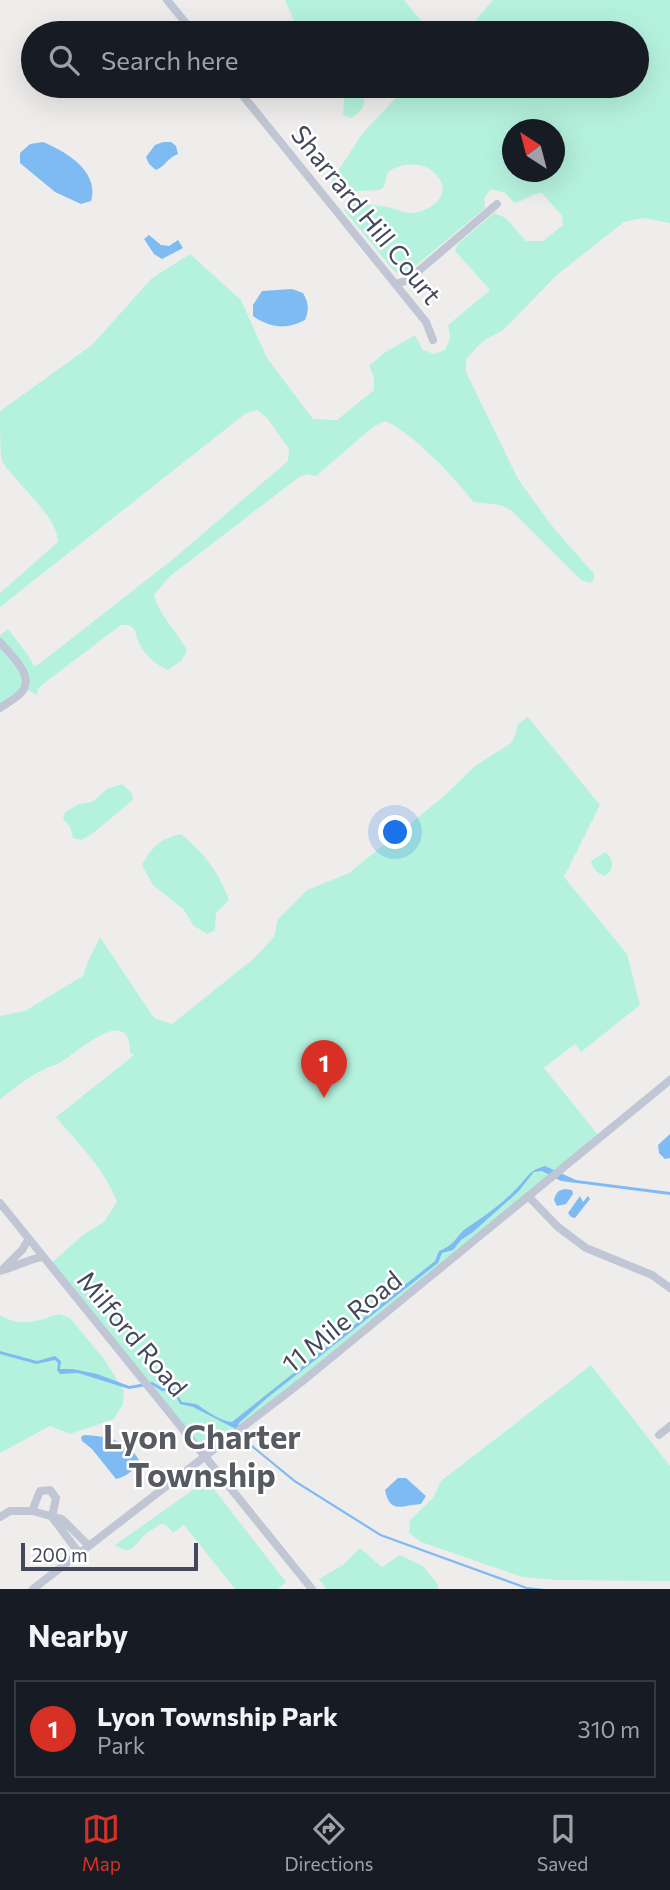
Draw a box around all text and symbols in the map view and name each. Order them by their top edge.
search box [21,21,649,98]
icon: search [45,41,83,79]
text: Search here [101,44,239,75]
street label: Sharrard Hill Court [286,118,449,310]
north arrow [502,119,565,182]
your location [378,815,412,849]
pin: 1 [301,1040,347,1098]
street label: 11 Mile Road [275,1263,407,1378]
street label: Milford Road [72,1264,195,1402]
district label: Lyon Charter Township [103,1415,301,1494]
scale bar [21,1540,198,1572]
text: 200 m [32,1543,88,1566]
text: Nearby [28,1616,128,1653]
text: Lyon Township Park [97,1700,338,1731]
text: 1 [48,1715,58,1743]
text: 310 m [578,1715,640,1743]
text: Park [97,1731,145,1759]
tab: Map [82,1810,121,1875]
tab: Directions [284,1810,374,1875]
tab: Saved [537,1810,588,1875]

